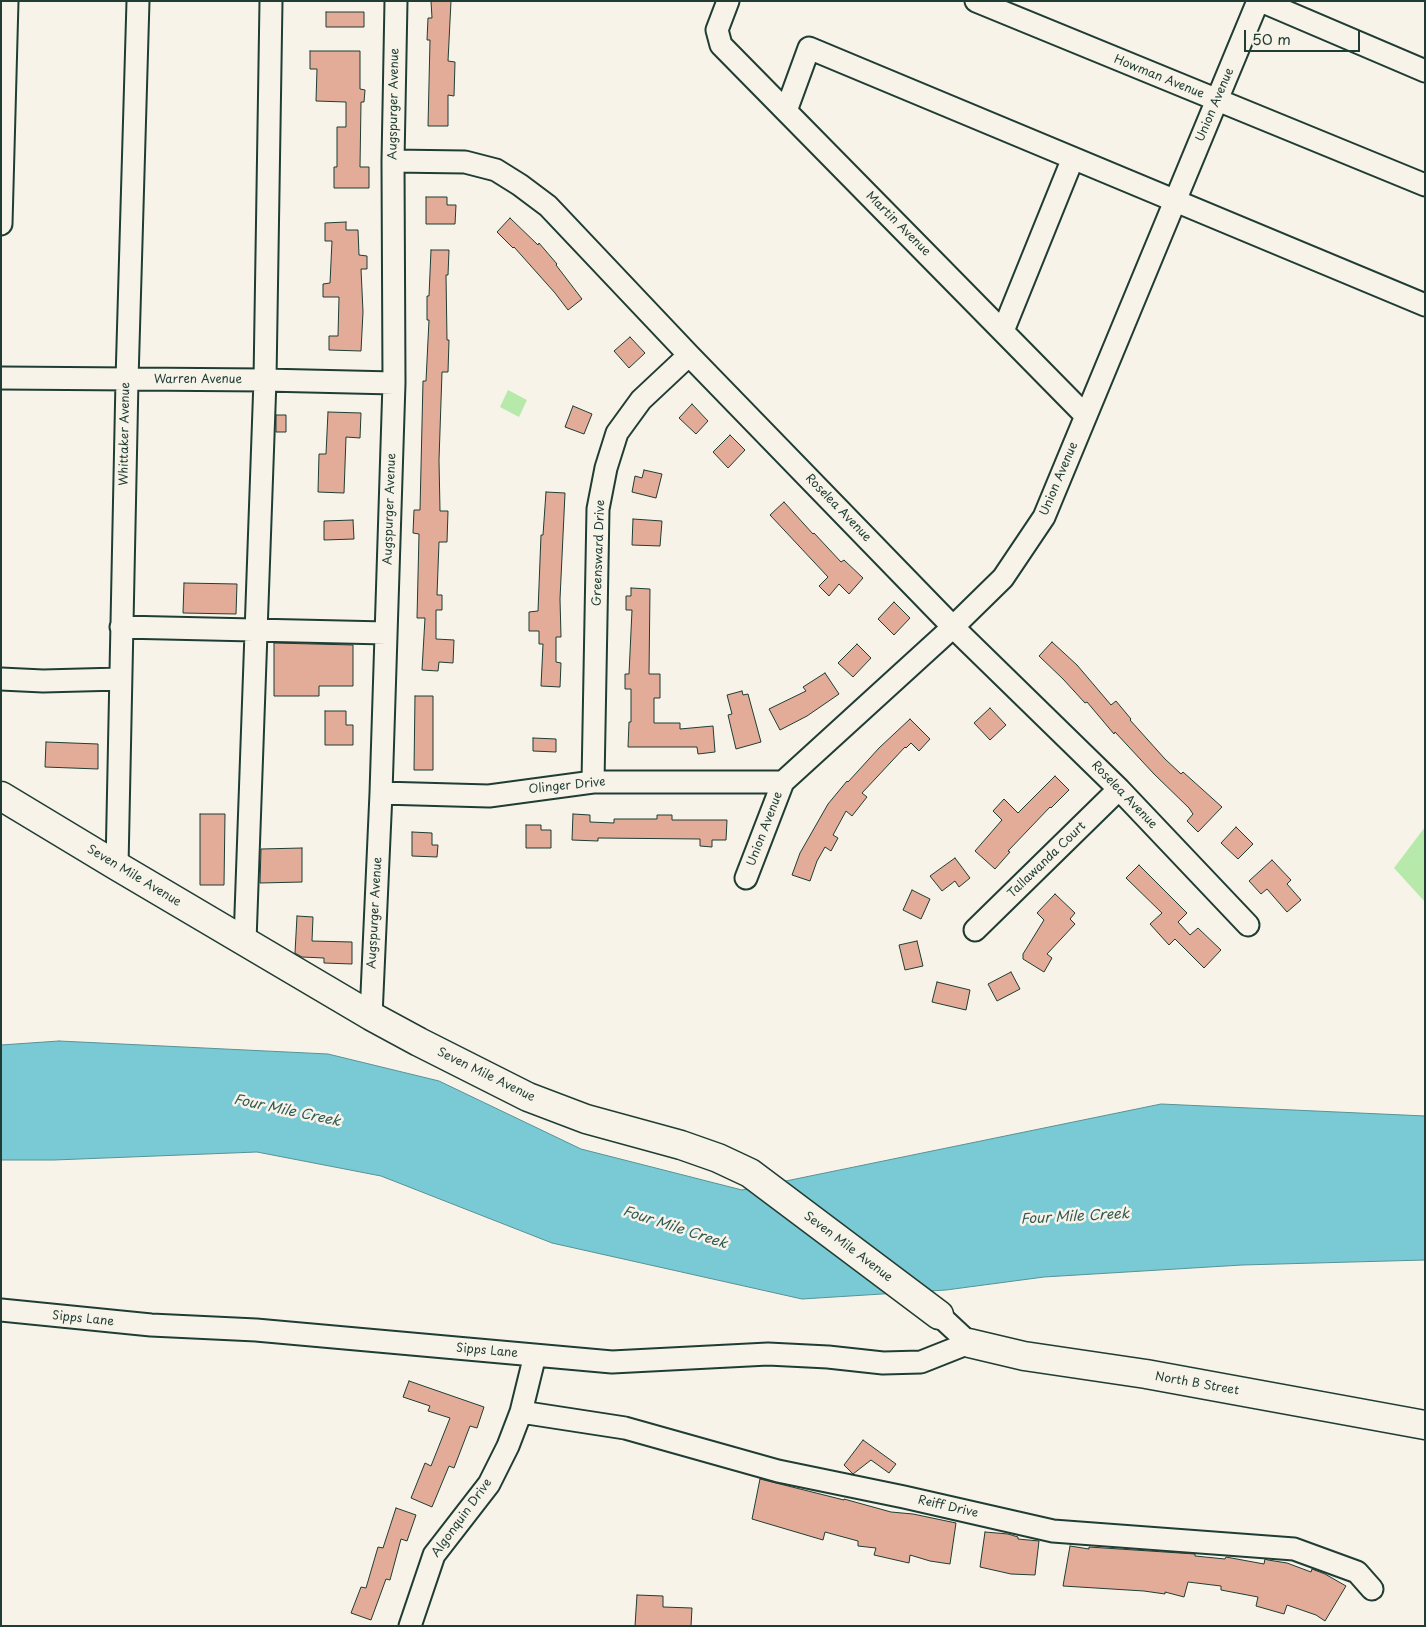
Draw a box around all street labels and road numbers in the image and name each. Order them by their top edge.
street label: Augspurger Avenue [386,48,402,160]
street label: Howman Avenue [1112,52,1206,102]
street label: Union Avenue [1193,66,1237,144]
street label: Martin Avenue [863,189,933,259]
street label: Warren Avenue [154,373,242,387]
street label: Whittaker Avenue [117,382,133,486]
street label: Union Avenue [1037,440,1081,518]
street label: Augspurger Avenue [381,453,399,565]
street label: Roselea Avenue [802,471,874,545]
street label: Greensward Drive [590,500,608,606]
street label: Roselea Avenue [1088,758,1160,832]
street label: Olinger Drive [528,775,606,797]
street label: Union Avenue [744,790,786,868]
street label: Tallawanda Court [1005,819,1089,901]
street label: Seven Mile Avenue [84,842,184,910]
street label: Augspurger Avenue [365,857,385,969]
street label: Seven Mile Avenue [435,1045,537,1105]
street label: Seven Mile Avenue [801,1209,895,1285]
street label: Sipps Lane [51,1309,115,1329]
street label: Sipps Lane [455,1341,519,1361]
street label: North B Street [1154,1370,1240,1398]
street label: Algonquin Drive [429,1476,495,1560]
street label: Reiff Drive [916,1493,980,1521]

